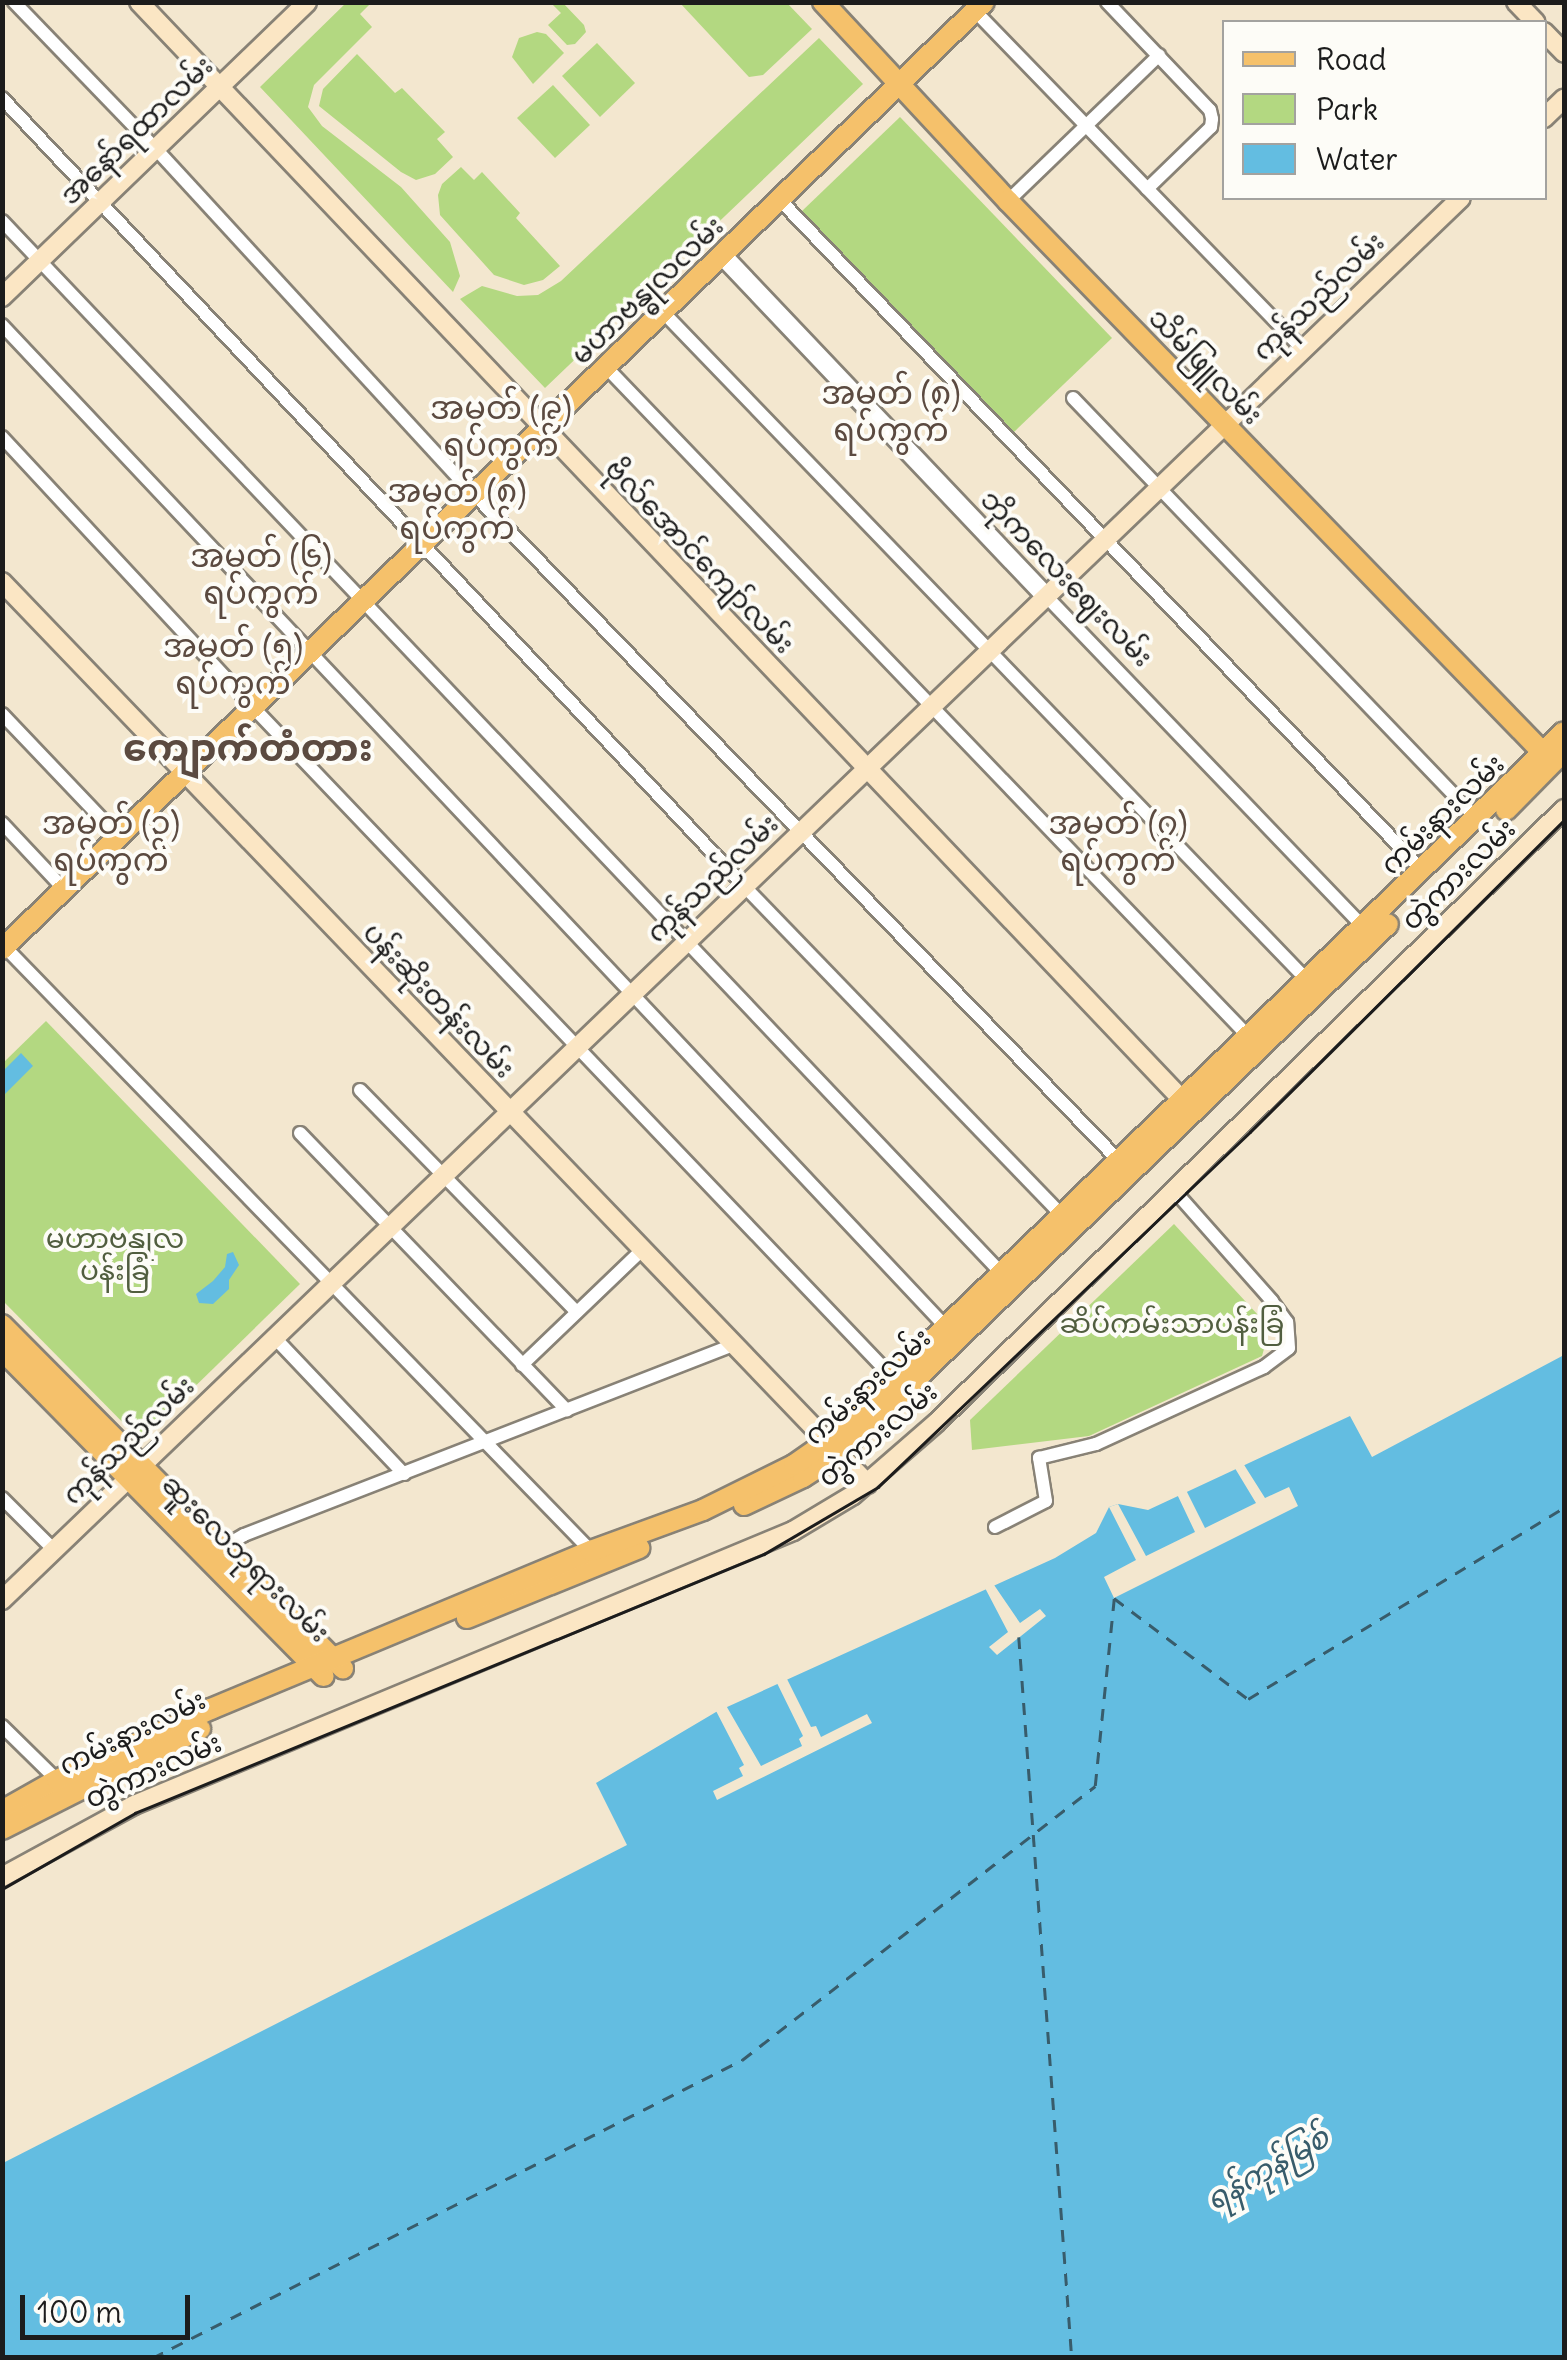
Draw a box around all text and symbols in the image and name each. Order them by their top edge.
legend [1222,20,1547,200]
text: Road [1316,40,1386,78]
street label: အနော်ရထာလမ်း [53,49,219,211]
text: Park [1316,90,1378,128]
text: Water [1316,140,1398,178]
street label: မဟာဗန္ဓုလလမ်း [564,209,730,371]
street label: ကုန်သည်လမ်း [1245,225,1391,367]
street label: သိမ်ဖြူလမ်း [1142,301,1270,431]
district label: အမှတ် (၈) ရပ်ကွက် [821,375,961,450]
district label: အမှတ် (၉) ရပ်ကွက် [430,390,572,465]
street label: ဗိုလ်အောင်ကျော်လမ်း [598,452,802,660]
district label: အမှတ် (၈) ရပ်ကွက် [387,473,527,548]
street label: ဘိုကလေးဈေးလမ်း [974,483,1160,673]
district label: အမှတ် (၆) ရပ်ကွက် [190,538,332,613]
district label: အမှတ် (၅) ရပ်ကွက် [163,628,303,703]
district label: ကျောက်တံတား [123,725,373,771]
street label: ကမ်းနားလမ်း [1373,747,1511,881]
district label: အမှတ် (၃) ရပ်ကွက် [42,805,180,880]
district label: အမှတ် (၇) ရပ်ကွက် [1048,805,1188,880]
street label: ကုန်သည်လမ်း [639,807,785,949]
street label: တွဲကားလမ်း [1394,811,1522,937]
street label: ပန်းဆိုးတန်းလမ်း [356,915,522,1085]
park label: မဟာဗန္ဓုလ ပန်းခြံ [46,1221,184,1287]
park label: ဆိပ်ကမ်းသာပန်းခြံ [1060,1306,1284,1340]
street label: ကမ်းနားလမ်း [797,1320,937,1452]
street label: ကုန်သည်လမ်း [55,1369,201,1511]
street label: တွဲကားလမ်း [810,1374,944,1494]
street label: ဆူးလေဘုရားလမ်း [155,1467,337,1649]
street label: ကမ်းနားလမ်း [53,1682,211,1782]
street label: တွဲကားလမ်း [80,1725,226,1815]
water label: ရန်ကုန်မြစ် [1199,2118,1335,2218]
scale bar [25,2275,195,2337]
text: 100 m [37,2293,122,2331]

